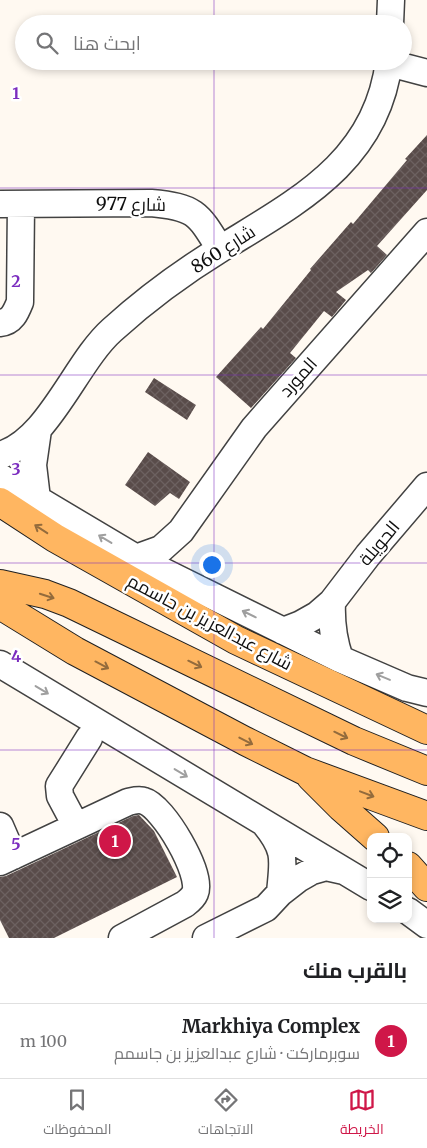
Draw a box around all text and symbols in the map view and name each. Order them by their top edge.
search box [15,15,412,70]
icon: search [33,29,61,57]
text: ابحث هنا [73,31,141,55]
text: 1 [12,83,20,103]
street label: شارع 977 [96,192,166,217]
street label: شارع 860 [186,220,260,279]
text: 2 [11,271,21,291]
street label: المورد [274,352,322,402]
text: 3 [11,459,21,479]
street label: الحويلة [354,516,404,570]
one-way arrow [35,524,49,534]
one-way arrow [98,534,112,544]
your location [199,552,225,578]
street label: شارع عبدالعزيز بن جاسمم [123,569,296,676]
one-way arrow [39,591,55,601]
one-way arrow [242,609,257,618]
text: 4 [11,646,21,666]
one-way arrow [95,660,110,670]
one-way arrow [187,660,202,669]
one-way arrow [376,672,391,682]
one-way arrow [34,685,48,695]
one-way arrow [333,731,348,740]
one-way arrow [238,737,253,746]
one-way arrow [174,768,188,778]
one-way arrow [358,790,374,799]
pin: 1 [99,822,131,860]
map controls [367,833,412,923]
button: locate [367,833,412,878]
text: 5 [11,834,21,854]
button: layers [367,878,412,923]
text: بالقرب منك [303,957,407,984]
text: Markhiya Complex [182,1014,360,1038]
text: 100 m [20,1031,67,1051]
text: 1 [387,1031,395,1051]
text: سوبرماركت · شارع عبدالعزيز بن جاسمم [114,1043,360,1063]
tab: المحفوظات [43,1086,111,1142]
tab: الاتجاهات [198,1086,253,1142]
tab: الخريطة [340,1086,384,1142]

